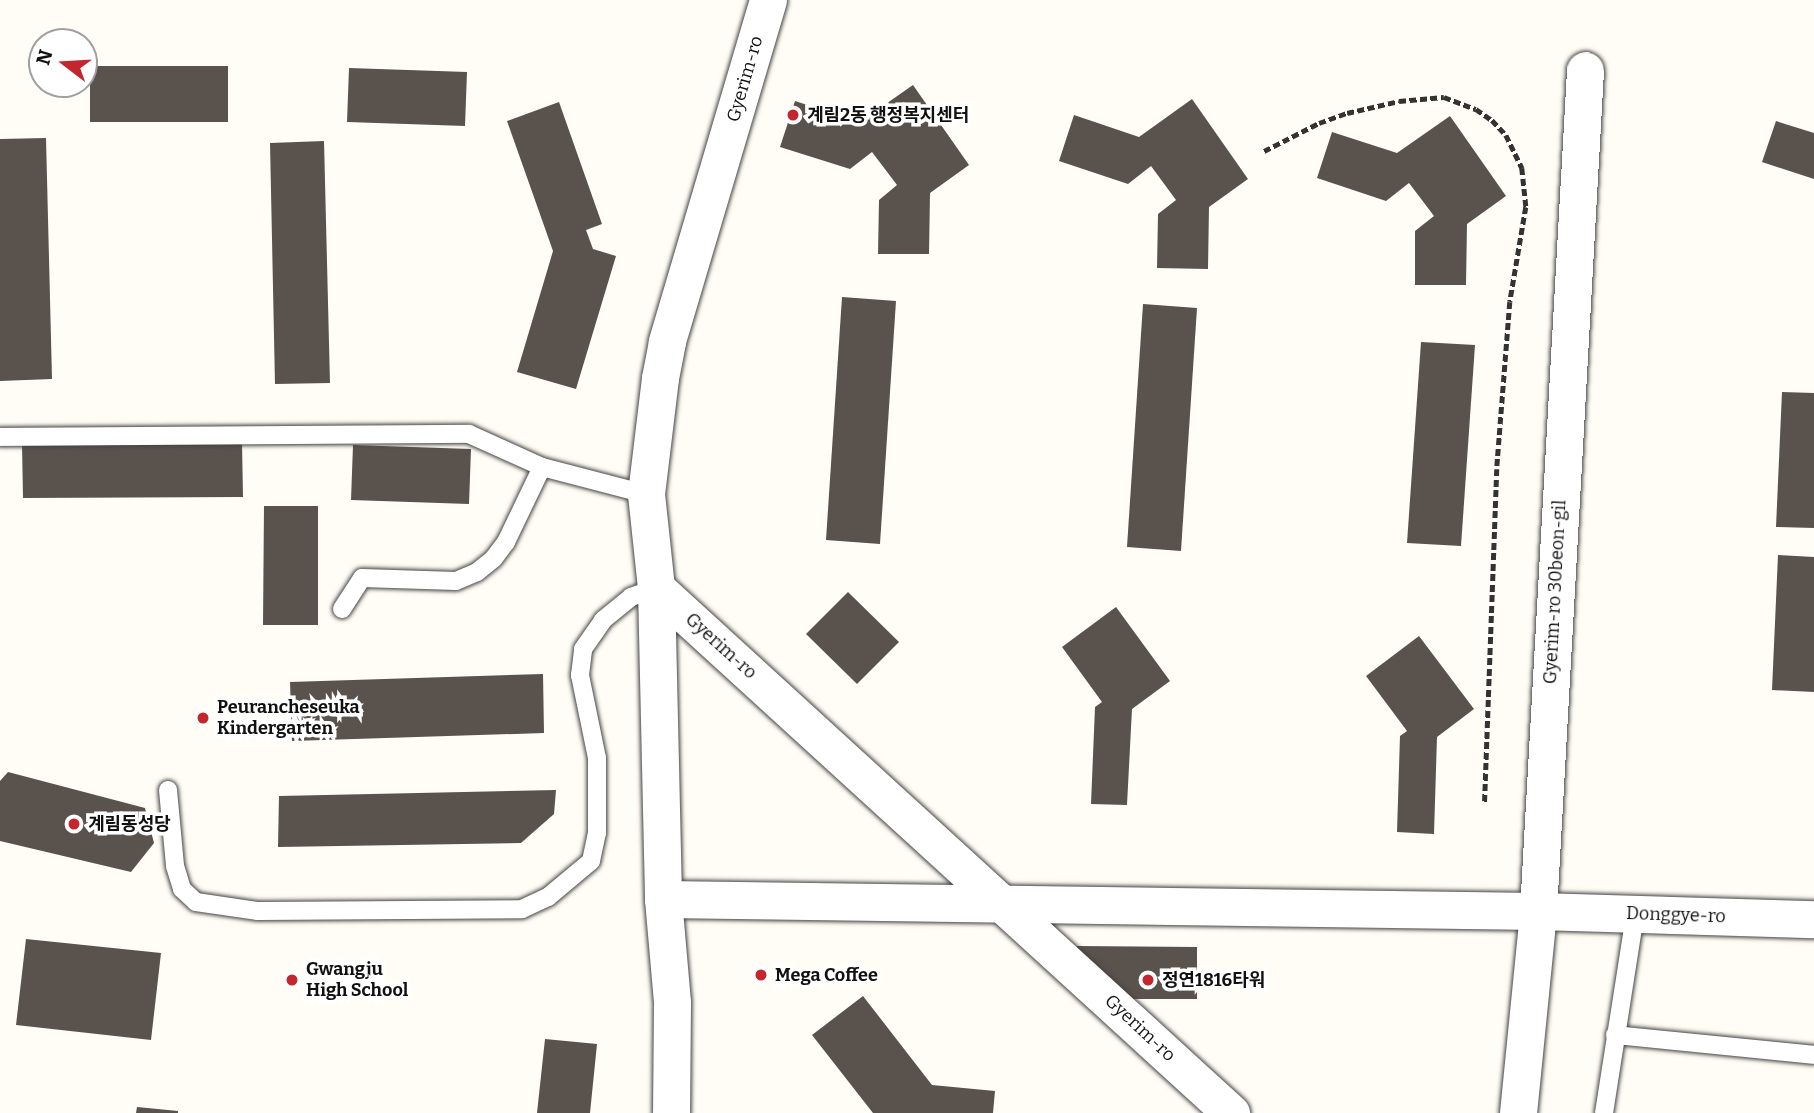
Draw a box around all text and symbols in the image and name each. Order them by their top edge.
north arrow [28,28,98,98]
street label: Gyerim-ro [722,34,768,124]
text: N [31,47,57,68]
place label: 계림2동 행정복지센터 [807,104,969,126]
marker: 계림2동 행정복지센터 [785,107,801,123]
street label: Gyerim-ro 30beon-gil [1539,499,1571,685]
street label: Gyerim-ro [681,608,761,684]
place label: Peurancheseuka Kindergarten [217,697,360,740]
marker: Peurancheseuka Kindergarten [195,710,211,726]
place label: 계림동성당 [88,813,171,835]
marker: 계림동성당 [66,816,82,832]
street label: Donggye-ro [1626,902,1726,928]
place label: Gwangju High School [306,959,408,1002]
place label: Mega Coffee [775,964,878,986]
marker: Mega Coffee [753,967,769,983]
place label: 정연1816타워 [1162,969,1265,991]
marker: Gwangju High School [284,972,300,988]
marker: 정연1816타워 [1140,972,1156,988]
street label: Gyerim-ro [1100,990,1180,1066]

